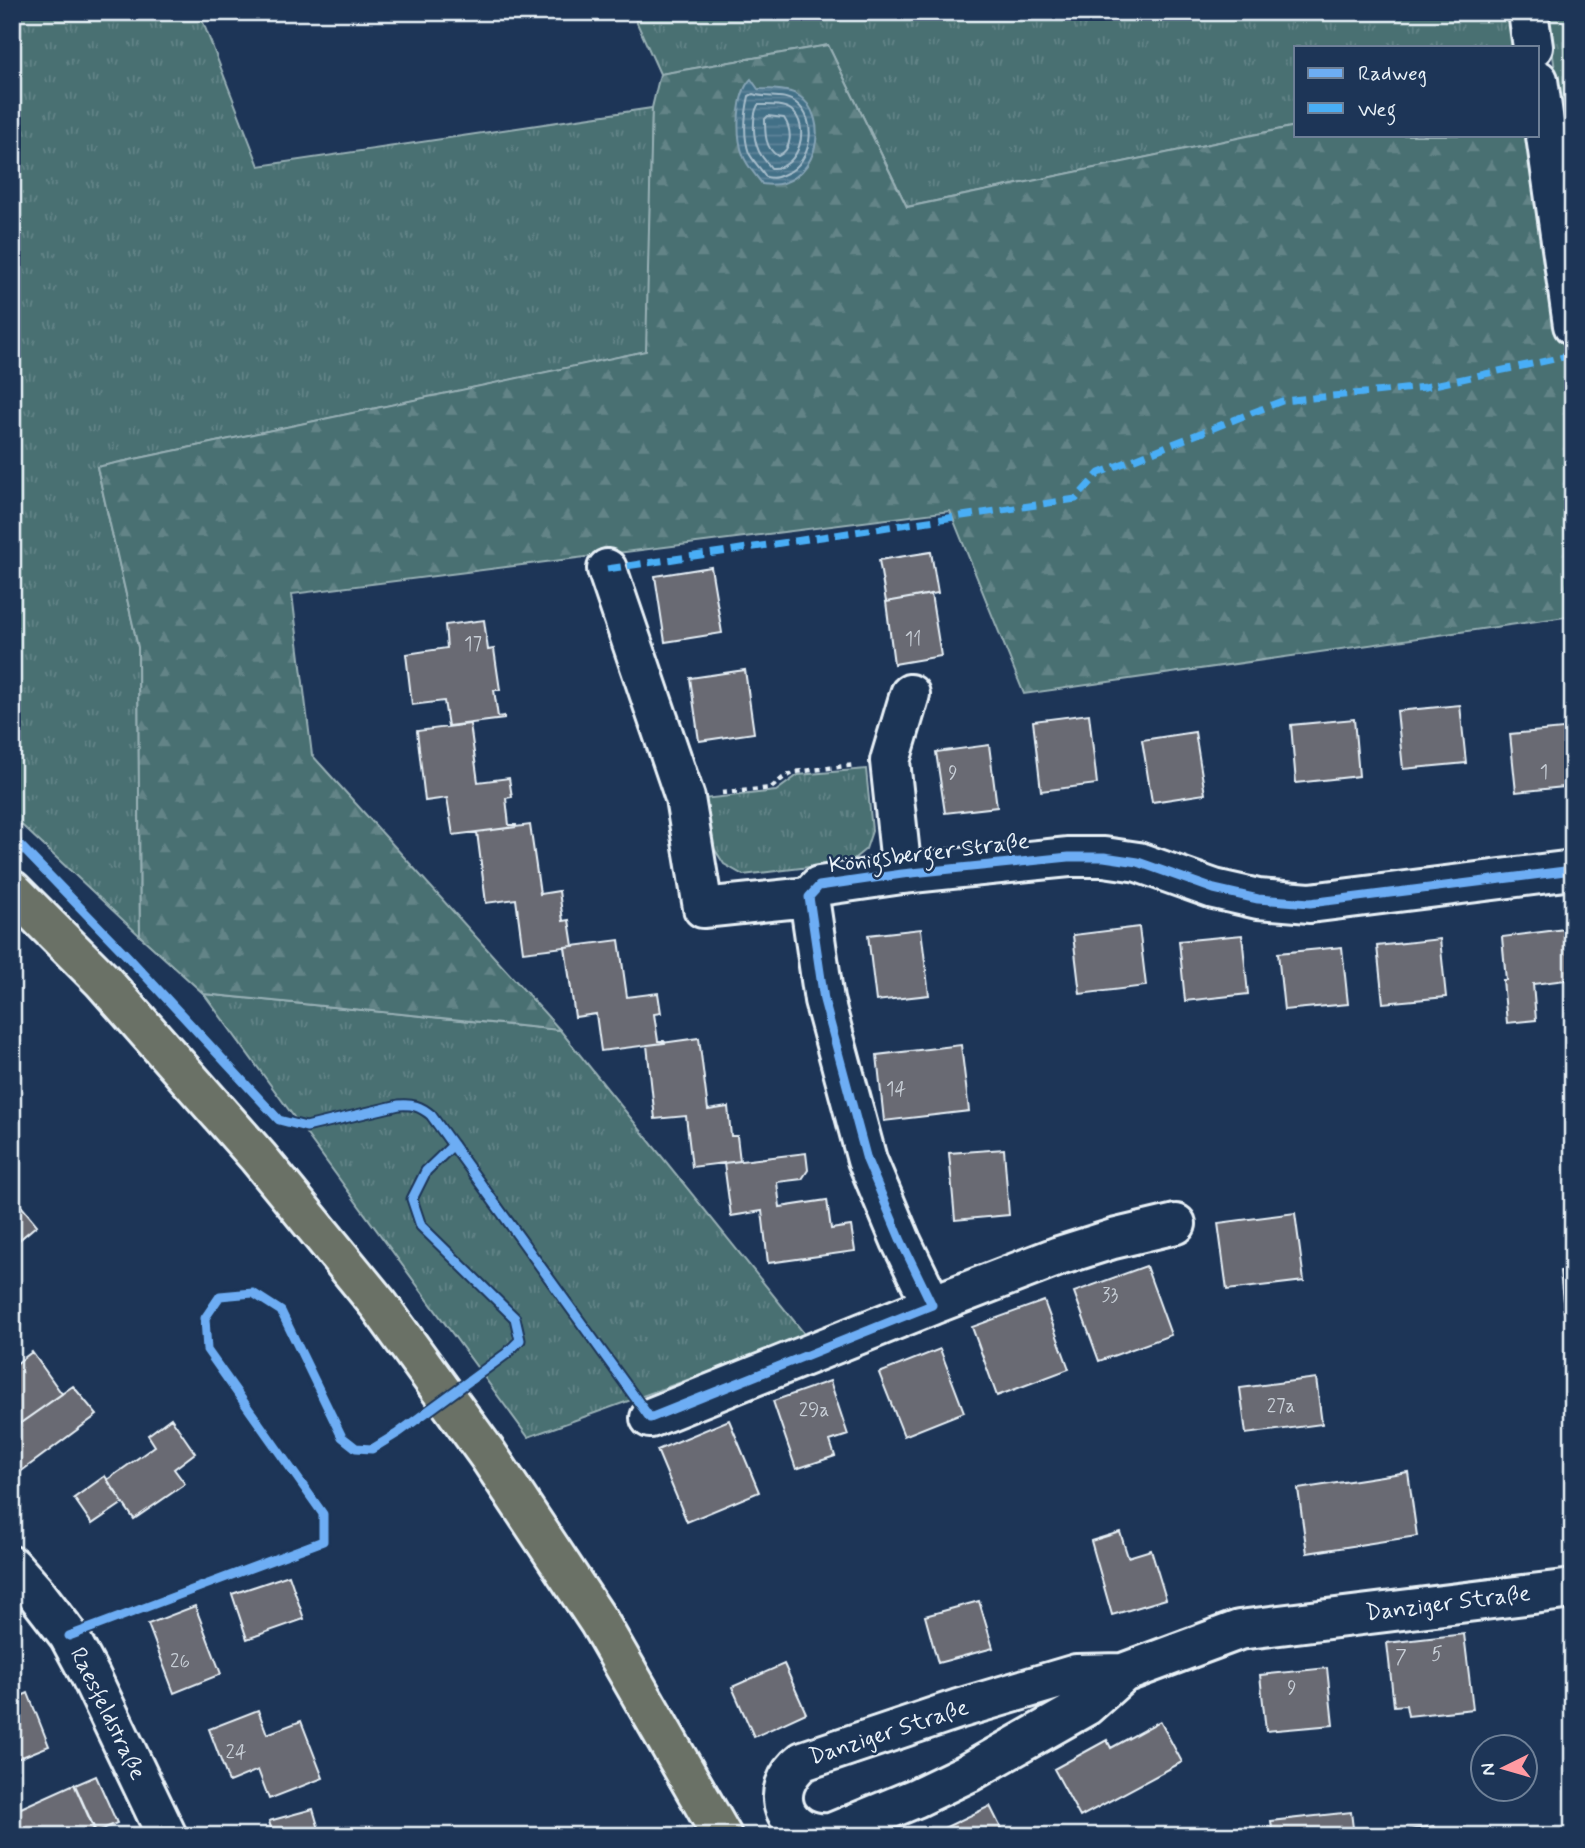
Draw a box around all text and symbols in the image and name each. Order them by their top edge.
legend [1294,46,1540,136]
text: Radweg [1358,60,1427,88]
text: Weg [1358,96,1396,126]
house number: 11 [905,627,921,652]
house number: 17 [464,632,482,657]
house number: 1 [1540,760,1548,785]
house number: 9 [948,761,958,786]
street label: Königsberger Straße [827,827,1031,883]
house number: 14 [886,1077,906,1102]
house number: 33 [1102,1283,1118,1308]
house number: 27a [1267,1394,1295,1419]
house number: 29a [799,1398,829,1423]
street label: Danziger Straße [1364,1579,1532,1629]
house number: 5 [1431,1642,1443,1667]
street label: Raesfeldstraße [62,1643,152,1785]
house number: 7 [1395,1645,1407,1670]
house number: 26 [170,1649,190,1674]
house number: 9 [1287,1676,1297,1701]
street label: Danziger Straße [805,1693,973,1773]
north arrow [1470,1732,1540,1802]
house number: 24 [226,1740,246,1765]
text: N [1476,1762,1502,1777]

